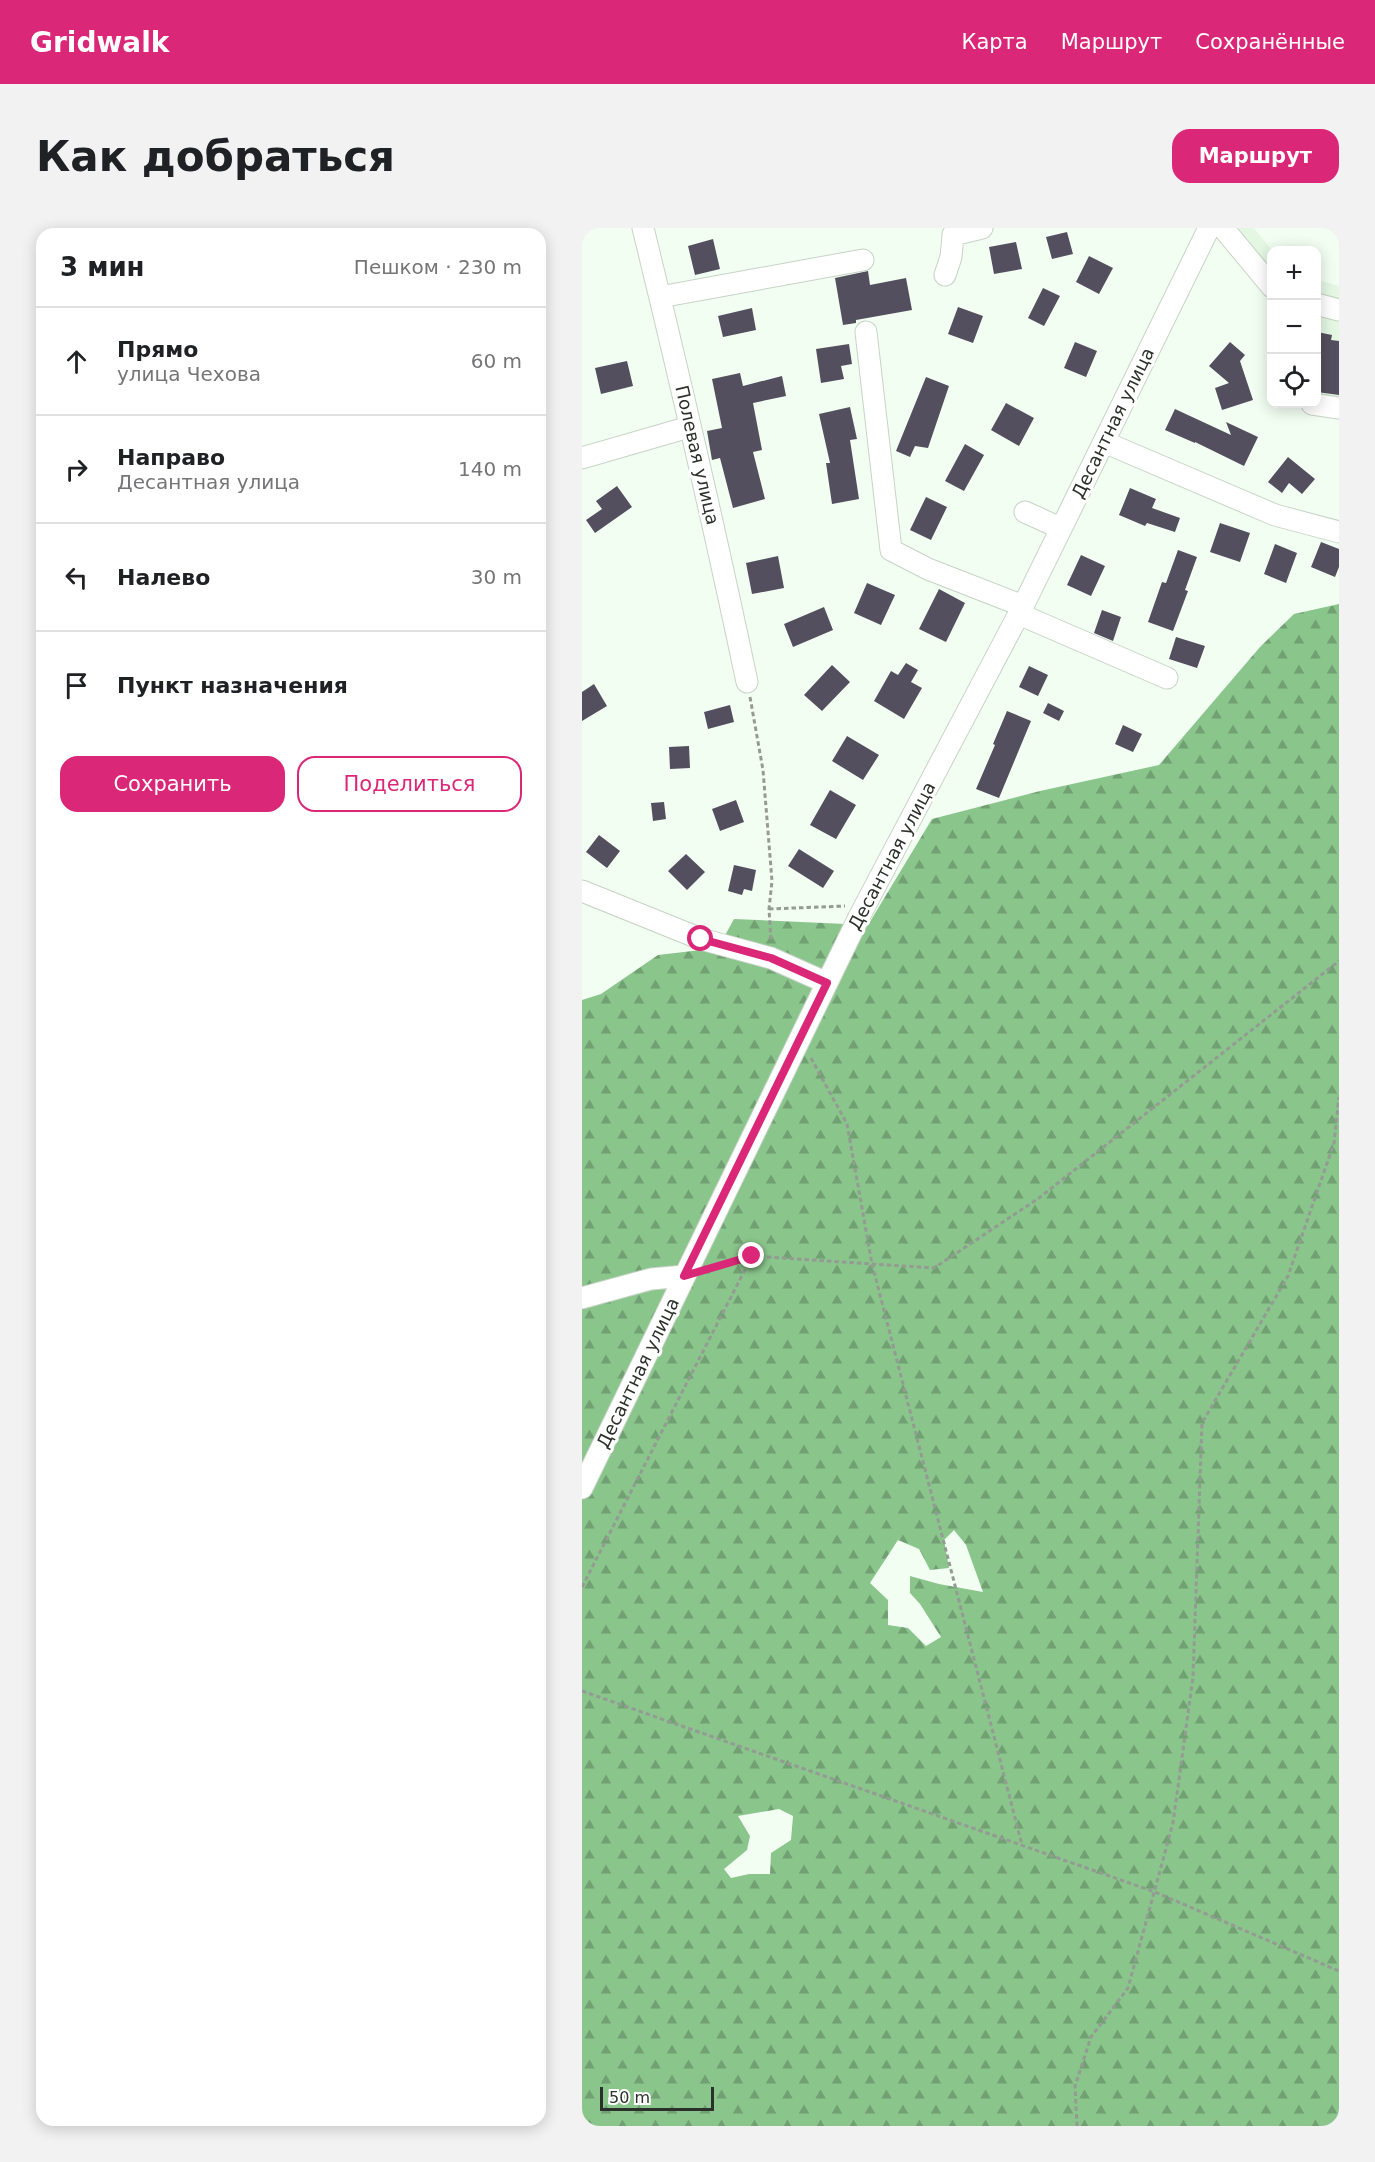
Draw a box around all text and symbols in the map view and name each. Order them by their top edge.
text: Gridwalk [30,26,169,59]
text: Карта [962,30,1028,54]
text: Маршрут [1061,30,1162,54]
text: Сохранённые [1195,30,1345,54]
button: Маршрут [1172,129,1339,183]
text: Как добраться [36,132,395,181]
map controls [1267,246,1321,408]
button: + [1267,246,1321,300]
text: 3 мин [60,252,145,282]
text: Пешком · 230 m [354,255,522,279]
button: − [1267,300,1321,354]
text: Прямо [117,337,198,362]
street label: Десантная улица [1067,344,1158,501]
icon: ahead [60,345,93,378]
text: 60 m [471,349,522,373]
button: locate [1267,354,1321,408]
text: улица Чехова [117,362,261,386]
street label: Полевая улица [671,383,724,527]
text: Направо [117,445,225,470]
icon: right [60,453,93,486]
text: 140 m [458,457,522,481]
text: Десантная улица [117,470,300,494]
icon: left [60,561,93,594]
text: Налево [117,565,210,590]
text: 30 m [471,565,522,589]
icon: arrive [60,669,93,702]
text: Пункт назначения [117,673,348,698]
button: Сохранить [60,756,285,812]
button: Поделиться [297,756,522,812]
street label: Десантная улица [844,778,940,933]
route start [687,925,713,951]
route end [738,1242,764,1268]
street label: Десантная улица [592,1294,683,1451]
scale bar [600,2084,714,2112]
text: 50 m [609,2088,650,2107]

